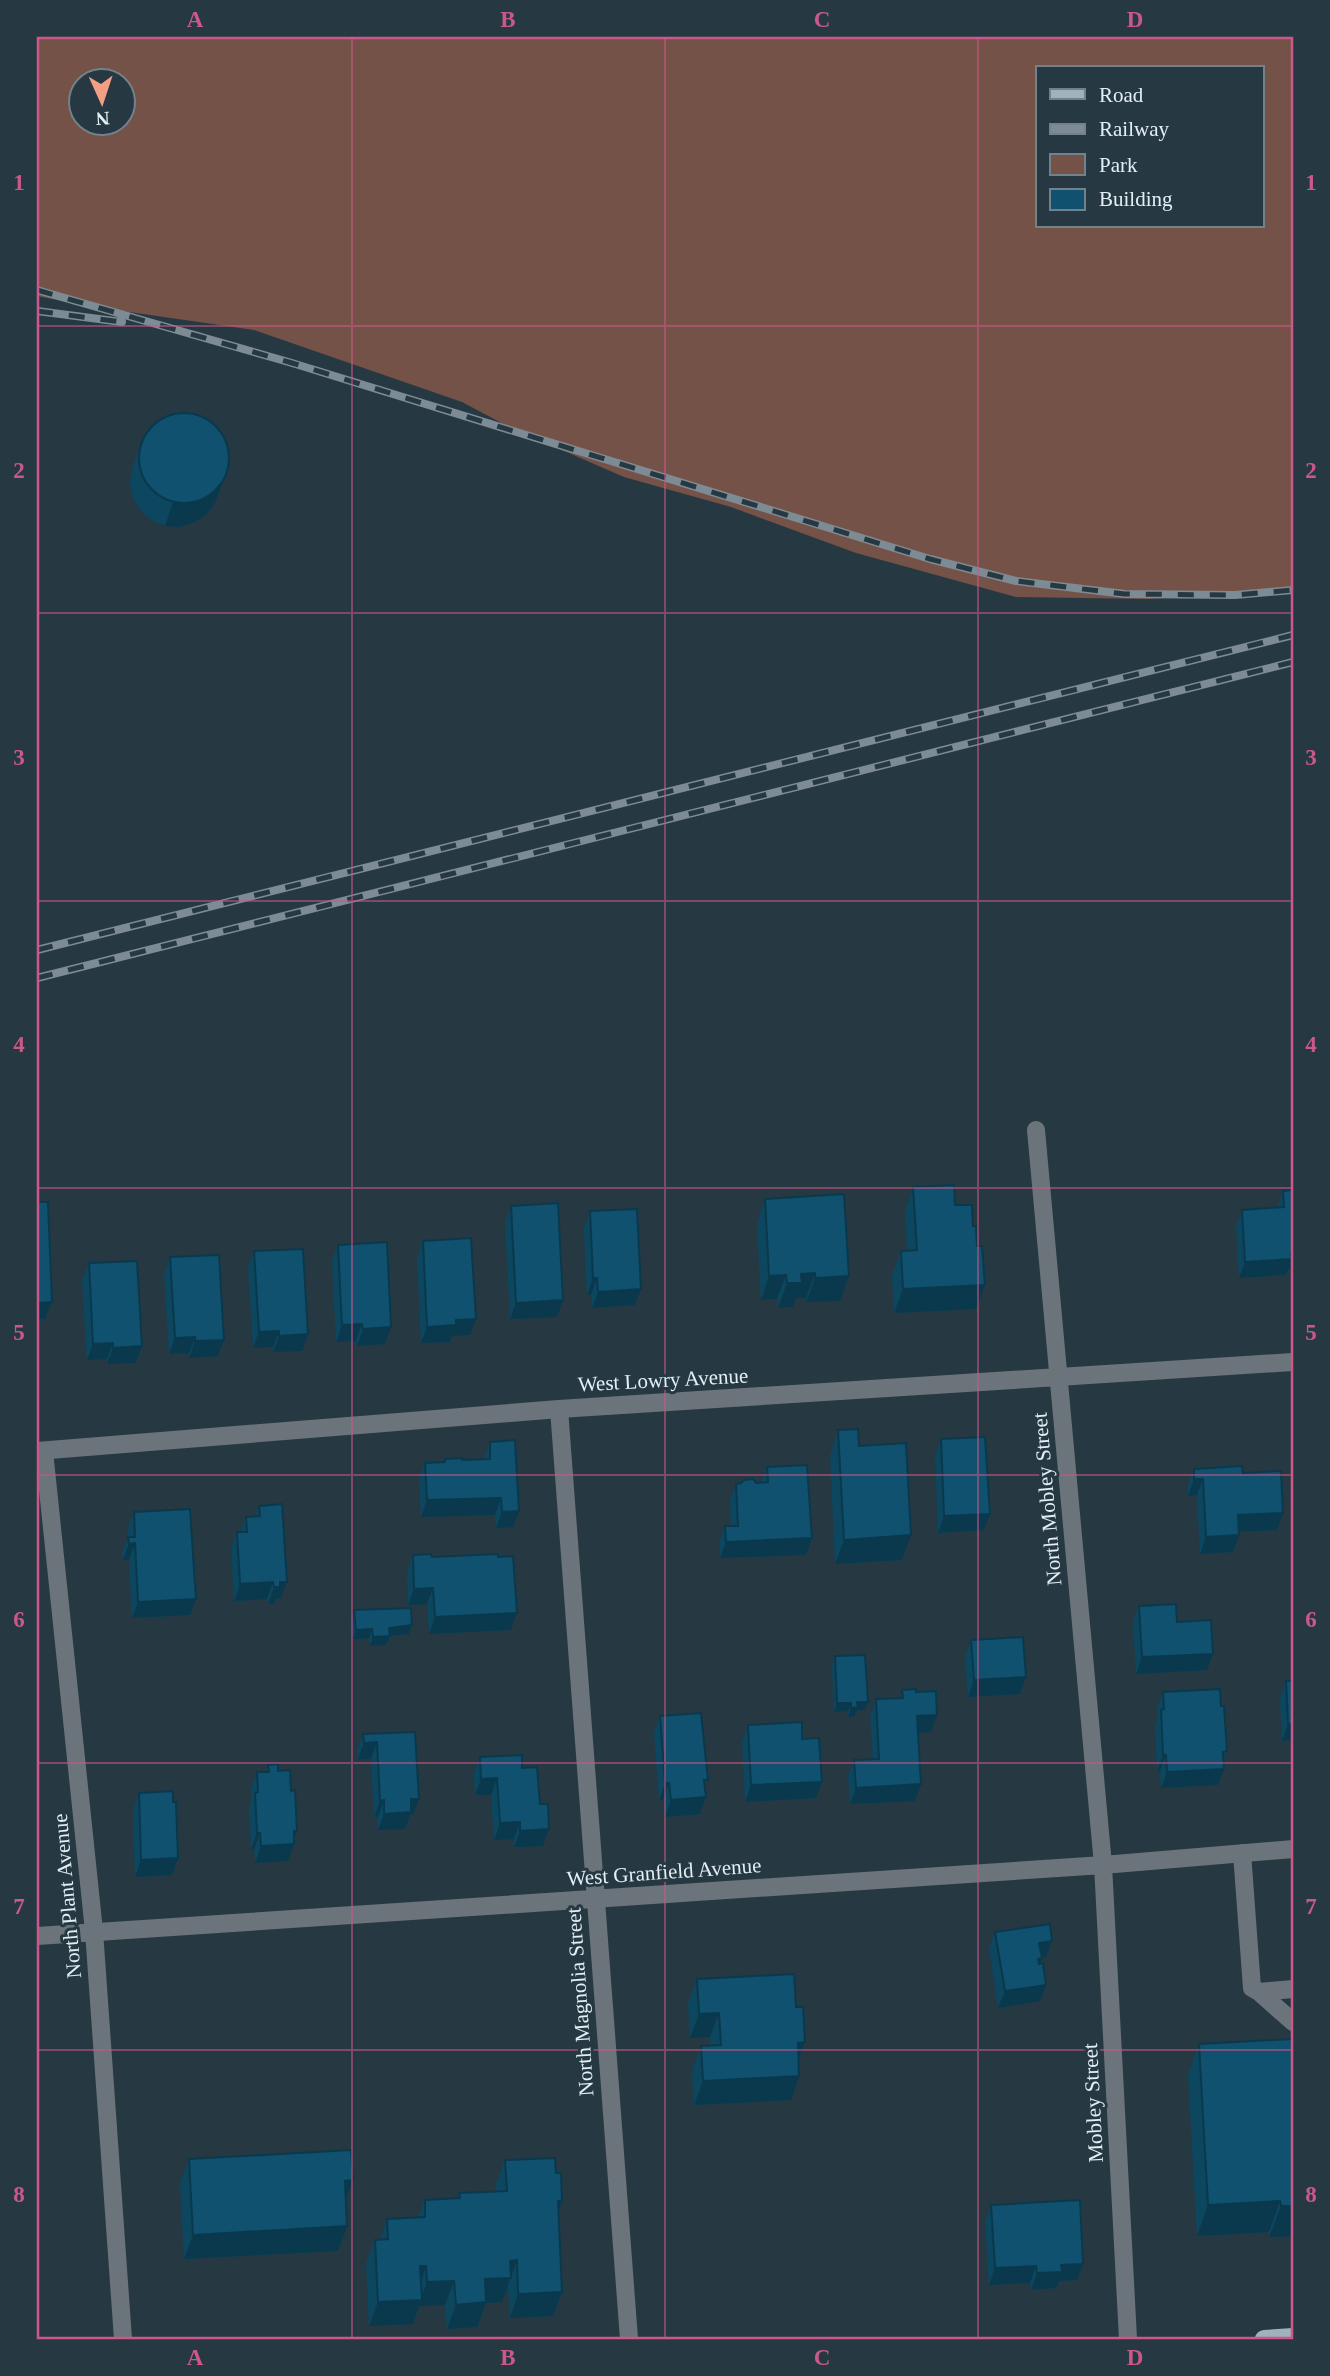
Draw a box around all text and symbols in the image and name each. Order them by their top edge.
text: A [187,7,204,32]
text: B [500,7,516,32]
text: C [814,7,830,32]
text: D [1127,7,1143,32]
north arrow [66,66,136,136]
legend [1036,66,1264,228]
text: Road [1099,83,1144,107]
text: N [95,108,110,129]
text: Railway [1099,117,1169,141]
text: Park [1099,153,1138,177]
text: 1 [13,170,25,195]
text: 1 [1305,170,1317,195]
text: Building [1099,187,1173,211]
text: 2 [13,458,25,483]
text: 2 [1305,458,1317,483]
text: 3 [13,745,25,770]
text: 3 [1305,745,1317,770]
text: 4 [13,1032,25,1057]
text: 4 [1305,1032,1317,1057]
text: 5 [13,1320,25,1345]
text: 5 [1305,1320,1317,1345]
street label: West Lowry Avenue [577,1364,749,1396]
street label: North Mobley Street [1027,1411,1067,1587]
text: 6 [13,1607,25,1632]
text: 6 [1305,1607,1317,1632]
street label: North Plant Avenue [48,1813,86,1979]
street label: West Granfield Avenue [566,1853,762,1891]
text: 7 [13,1894,25,1919]
text: 7 [1305,1894,1317,1919]
street label: North Magnolia Street [561,1907,599,2097]
street label: Mobley Street [1078,2043,1108,2163]
text: 8 [13,2182,25,2207]
text: 8 [1305,2182,1317,2207]
text: A [187,2345,204,2370]
text: B [500,2345,516,2370]
text: C [814,2345,830,2370]
text: D [1127,2345,1143,2370]

